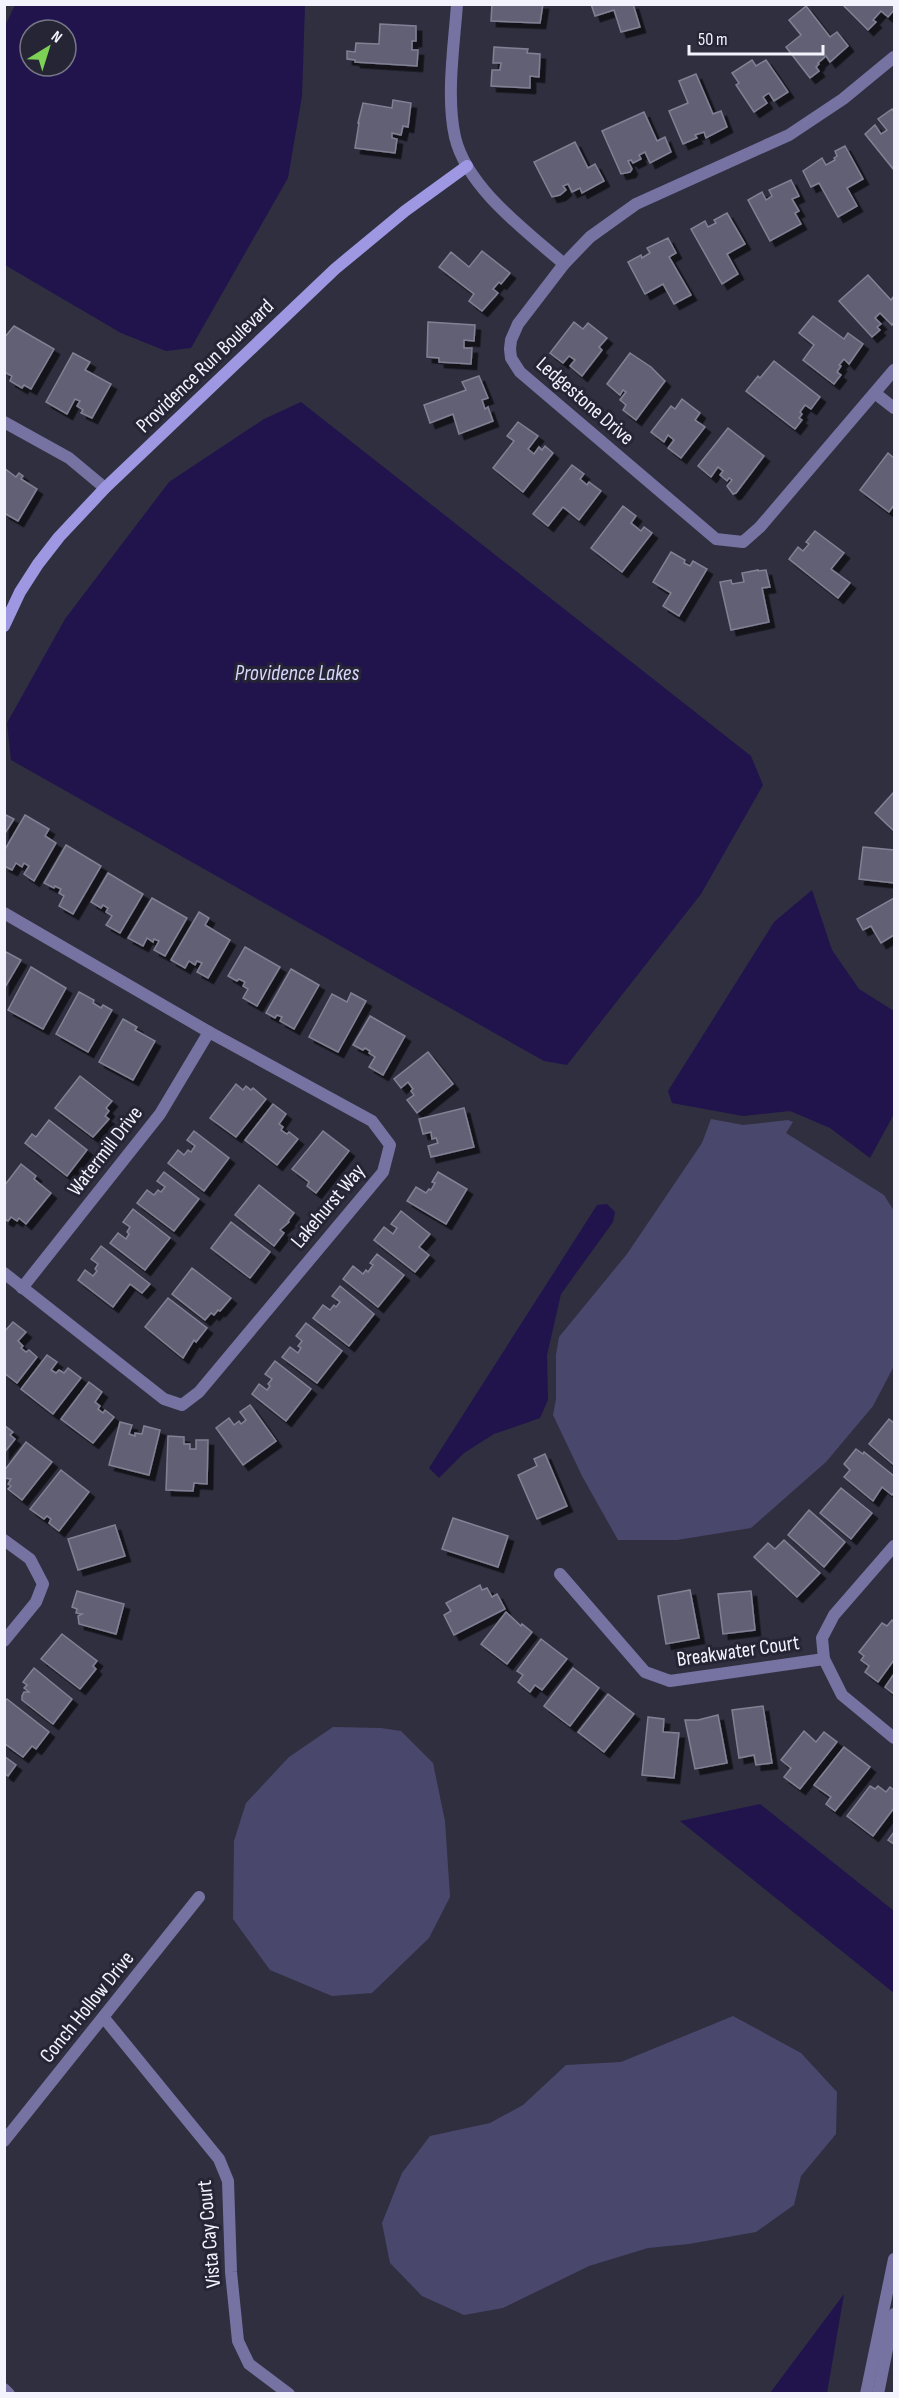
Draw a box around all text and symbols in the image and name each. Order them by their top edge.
north arrow [18,18,78,78]
scale bar [689,18,822,56]
text: N [47,27,66,47]
text: 50 m [698,29,728,50]
street label: Providence Run Boulevard [131,294,279,438]
street label: Ledgestone Drive [531,352,639,450]
water label: Providence Lakes [235,660,359,687]
street label: Watermill Drive [62,1101,148,1201]
street label: Lakehurst Way [286,1159,370,1253]
street label: Breakwater Court [675,1630,801,1672]
street label: Conch Hollow Drive [34,1946,140,2068]
street label: Vista Cay Court [192,2179,226,2289]

